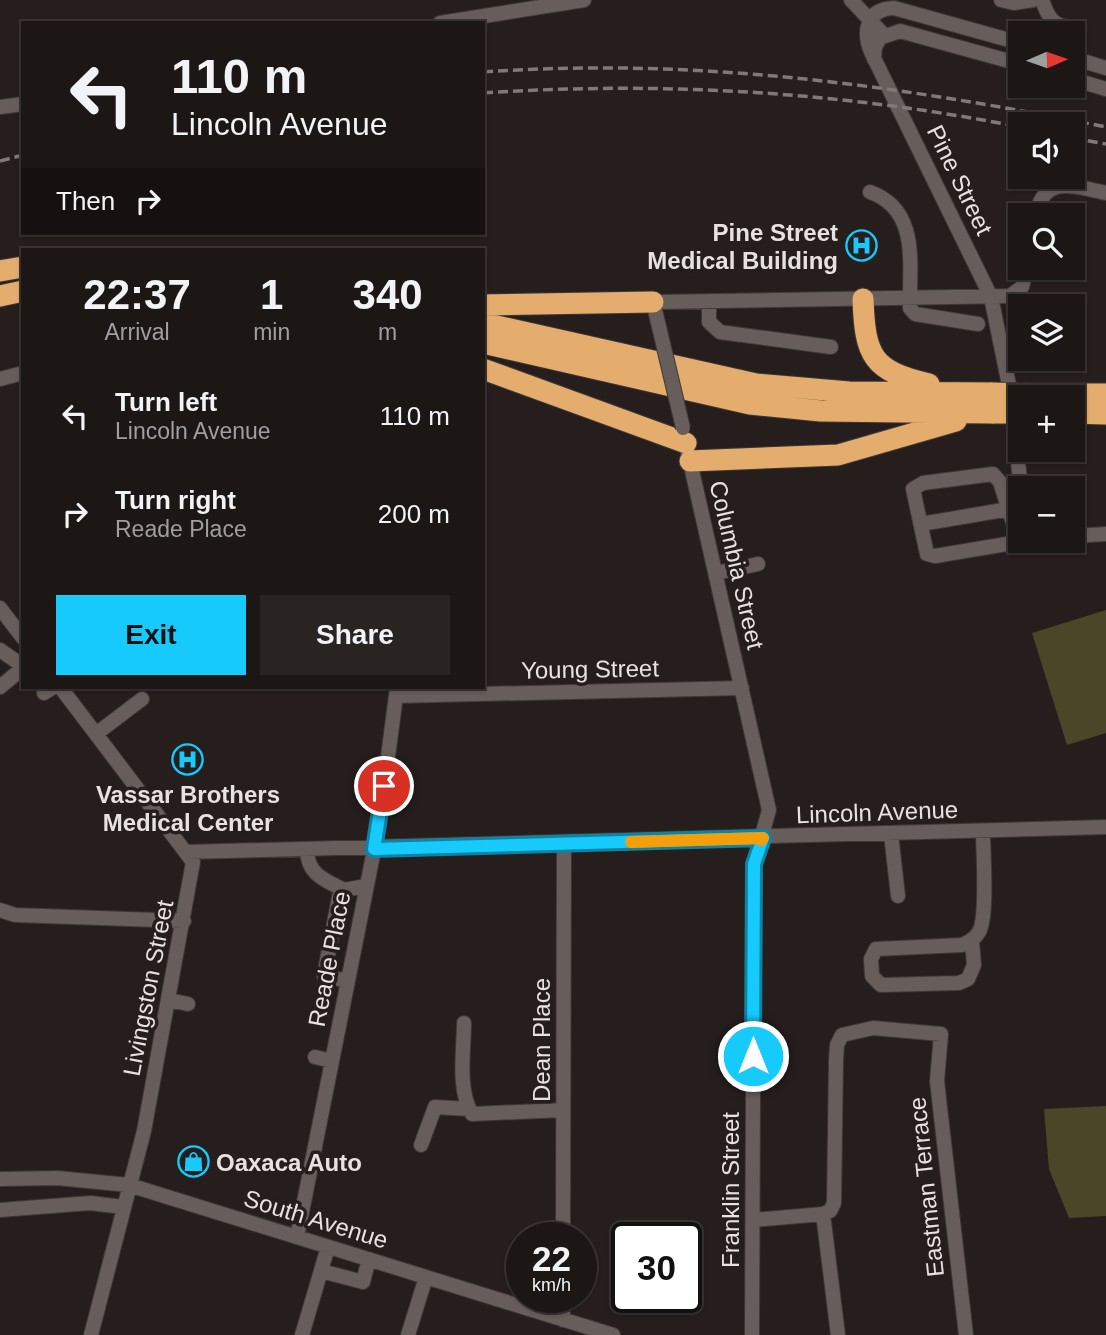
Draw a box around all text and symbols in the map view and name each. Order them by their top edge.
north arrow [1008,21,1085,98]
map controls [1008,21,1085,553]
icon: left [56,49,147,140]
text: 110 m [171,49,307,103]
text: Lincoln Avenue [171,106,387,142]
button: sound [1008,112,1085,189]
street label: Pine Street [922,121,998,240]
icon: right [129,182,167,220]
text: Then [56,186,115,216]
button: search [1008,203,1085,280]
place label: Pine Street Medical Building [647,219,838,274]
hospital icon: Pine Street Medical Building [844,229,878,263]
text: 22:37 [83,271,191,318]
text: 1 [260,271,283,318]
text: 340 [353,271,423,318]
button: layers [1008,294,1085,371]
text: Arrival [104,319,170,345]
text: min [253,319,290,345]
text: m [378,319,397,345]
button: + [1008,385,1085,462]
text: Turn left [115,387,217,417]
icon: left [56,397,94,435]
text: 110 m [380,401,450,431]
text: Lincoln Avenue [115,418,271,444]
button: − [1008,476,1085,553]
street label: Columbia Street [704,478,770,652]
text: Turn right [115,485,236,515]
icon: right [56,495,94,533]
text: 200 m [378,499,450,529]
text: Reade Place [115,516,247,542]
button: Exit [56,595,246,675]
button: Share [260,595,450,675]
street label: Young Street [521,654,659,684]
hospital icon: Vassar Brothers Medical Center [171,743,205,777]
pin [354,756,414,816]
icon: arrive [365,767,403,805]
place label: Vassar Brothers Medical Center [96,781,280,836]
street label: Lincoln Avenue [795,796,959,828]
street label: Reade Place [303,889,355,1029]
street label: Livingston Street [118,897,178,1078]
street label: Dean Place [528,978,555,1102]
position arrow [716,1019,790,1093]
street label: Eastman Terrace [903,1096,949,1278]
street label: Franklin Street [717,1112,744,1268]
shop icon: Oaxaca Auto [176,1145,210,1179]
place label: Oaxaca Auto [216,1149,362,1176]
street label: South Avenue [241,1184,391,1254]
speed limit sign: 30 [611,1222,702,1313]
text: 22 [532,1239,571,1278]
text: km/h [532,1275,571,1295]

